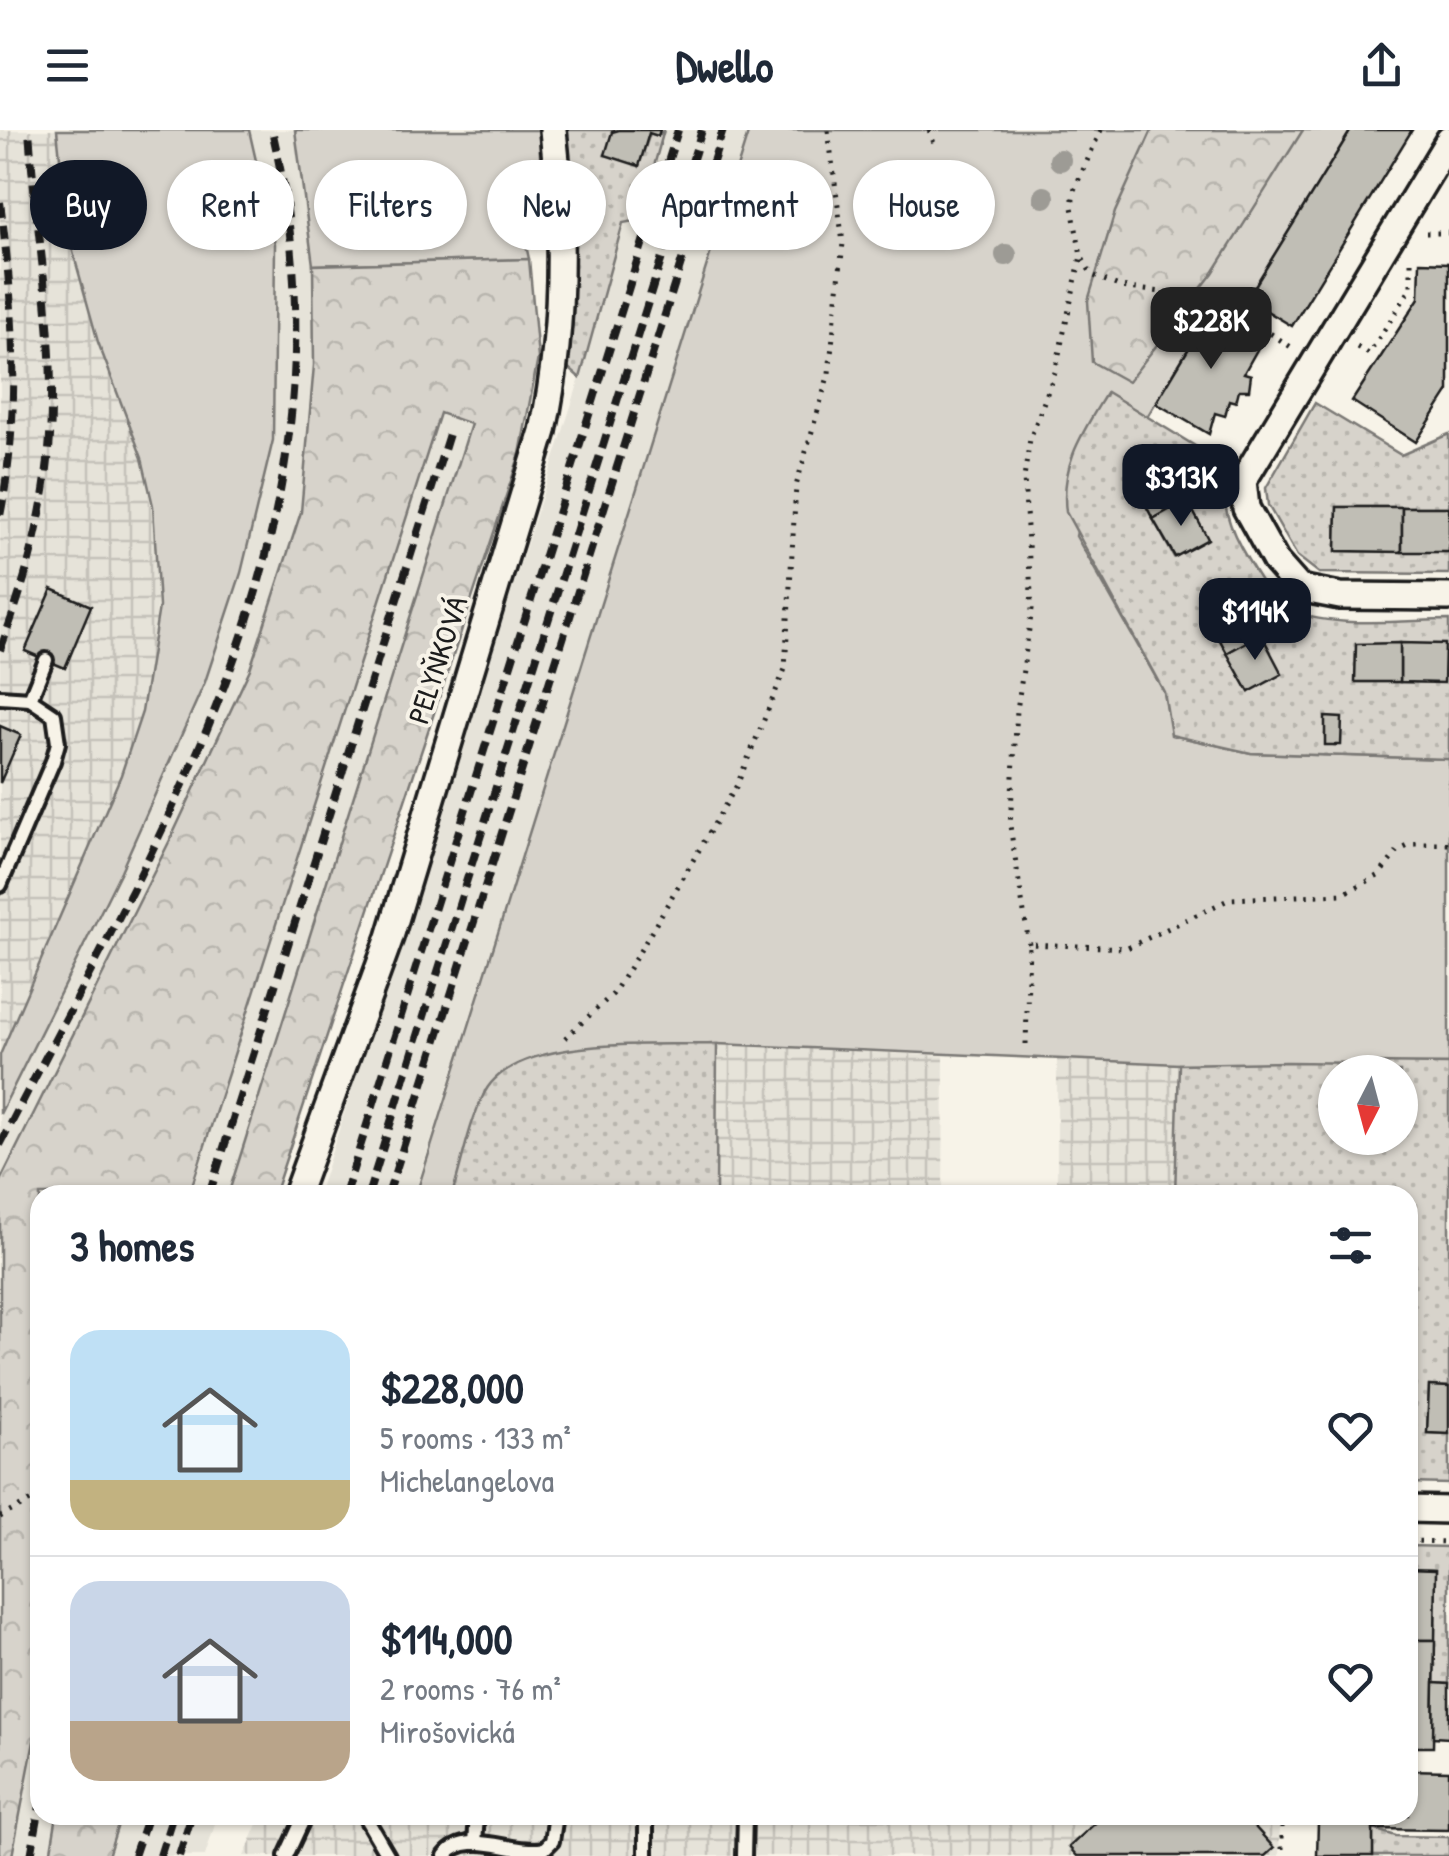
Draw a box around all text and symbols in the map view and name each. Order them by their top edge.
text: Dwello [676,35,773,96]
icon: menu [40,38,95,93]
icon: share [1354,38,1409,93]
chip: Buy [30,160,147,250]
chip: Rent [167,160,294,250]
chip: Filters [314,160,467,250]
chip: New [487,160,606,250]
chip: Apartment [626,160,833,250]
chip: House [853,160,995,250]
pin: $228K [1141,287,1281,372]
text: $228K [1173,298,1249,341]
pin: $313K [1111,444,1251,529]
text: $313K [1144,455,1218,498]
pin: $114K [1185,578,1325,663]
text: $114K [1221,589,1289,632]
street label: PELYŇKOVÁ [398,590,477,729]
north arrow [1318,1055,1418,1155]
map controls [1318,1055,1418,1155]
text: 3 homes [70,1217,195,1274]
icon: filters [1323,1218,1378,1273]
text: $228,000 [380,1359,524,1416]
icon: home [150,1370,270,1490]
icon: heart [1323,1403,1378,1458]
text: 5 rooms · 133 m² [380,1416,571,1459]
text: Michelangelova [380,1459,554,1502]
text: $114,000 [380,1610,512,1667]
icon: home [150,1621,270,1741]
icon: heart [1323,1654,1378,1709]
text: 2 rooms · 76 m² [380,1667,561,1710]
text: Mirošovická [380,1710,515,1753]

